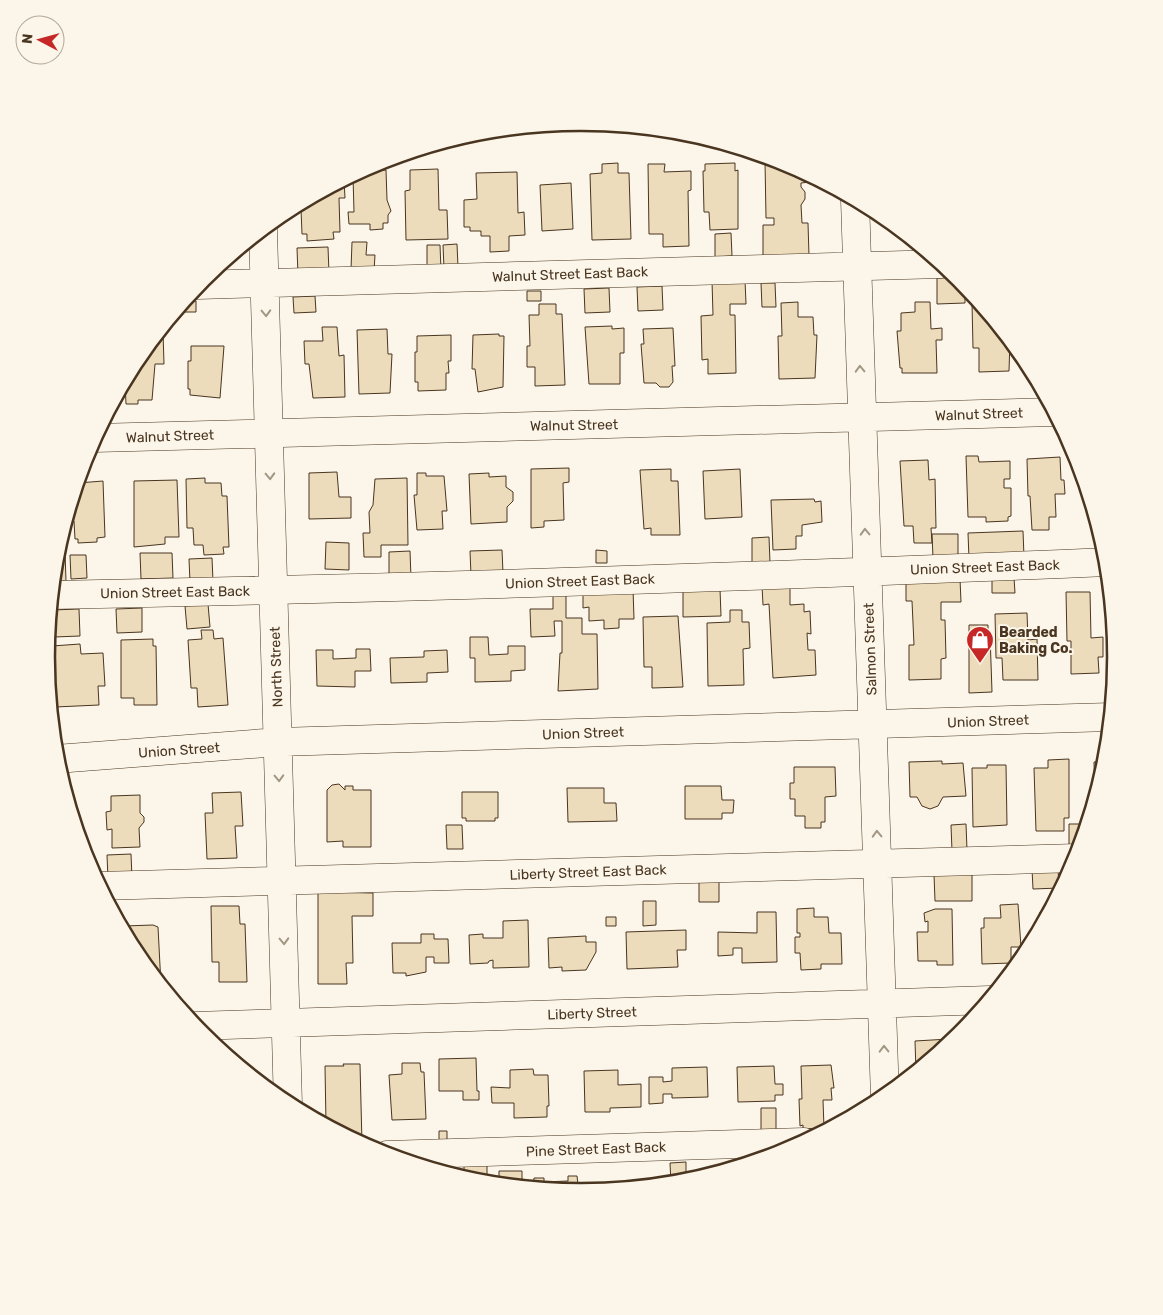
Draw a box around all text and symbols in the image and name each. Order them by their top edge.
north arrow [15,15,65,65]
text: N [19,33,37,45]
street label: Walnut Street East Back [492,263,649,286]
one-way arrow [260,310,271,318]
one-way arrow [854,365,865,373]
street label: Walnut Street [935,404,1024,425]
street label: Walnut Street [530,416,619,435]
street label: Walnut Street [126,426,215,447]
one-way arrow [265,472,276,480]
one-way arrow [860,527,871,535]
street label: Union Street East Back [910,556,1061,579]
street label: Union Street East Back [505,570,656,593]
street label: Union Street East Back [100,583,251,602]
street label: Salmon Street [860,602,881,696]
place label: Bearded Baking Co. [999,624,1072,657]
shop icon: Bearded Baking Co. [965,625,995,664]
street label: North Street [267,626,286,708]
street label: Union Street [947,712,1030,731]
street label: Union Street [542,724,625,743]
street label: Union Street [137,739,221,762]
one-way arrow [274,774,284,782]
one-way arrow [871,830,882,838]
street label: Liberty Street East Back [509,861,668,884]
one-way arrow [278,937,289,945]
street label: Liberty Street [547,1003,638,1024]
one-way arrow [879,1045,889,1052]
street label: Pine Street East Back [526,1139,667,1160]

